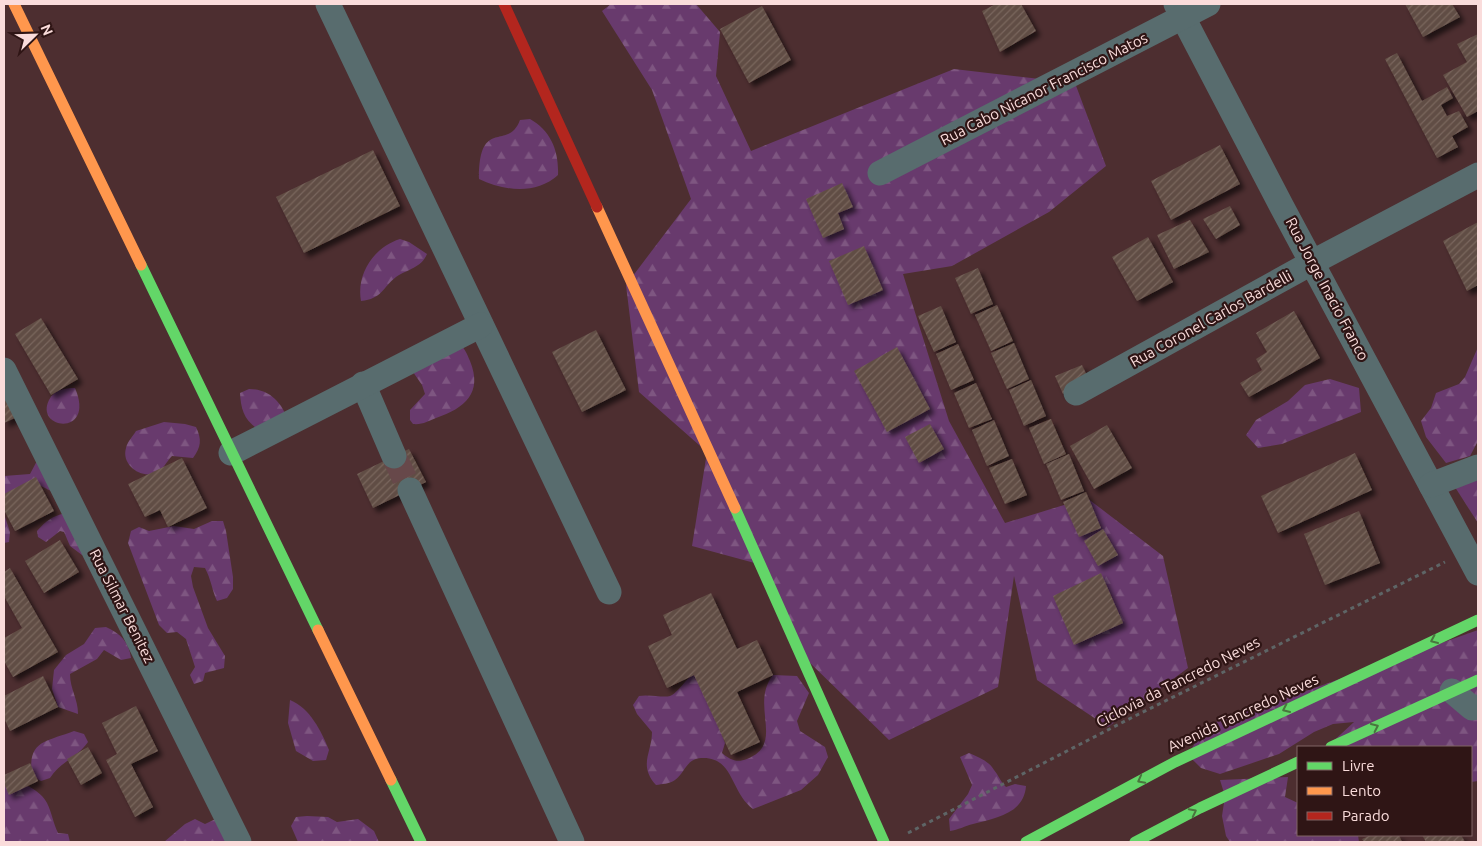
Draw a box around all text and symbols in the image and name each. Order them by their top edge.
north arrow [10,10,60,60]
text: N [38,22,56,38]
street label: Rua Cabo Nicanor Francisco Matos [937,29,1150,148]
street label: Rua Jorge Inacio Franco [1283,214,1372,363]
street label: Rua Coronel Carlos Bardelli [1127,267,1295,370]
street label: Rua Silmar Benitez [86,546,159,666]
street label: Ciclovia da Tancredo Neves [1093,633,1263,730]
one-way arrow [1430,634,1439,644]
street label: Avenida Tancredo Neves [1165,670,1321,755]
one-way arrow [1283,703,1292,713]
one-way arrow [1370,722,1379,733]
legend [1297,746,1472,836]
text: Livre [1342,757,1375,774]
one-way arrow [1137,774,1146,784]
text: Lento [1342,782,1381,799]
text: Parado [1342,807,1389,824]
one-way arrow [1188,808,1197,818]

